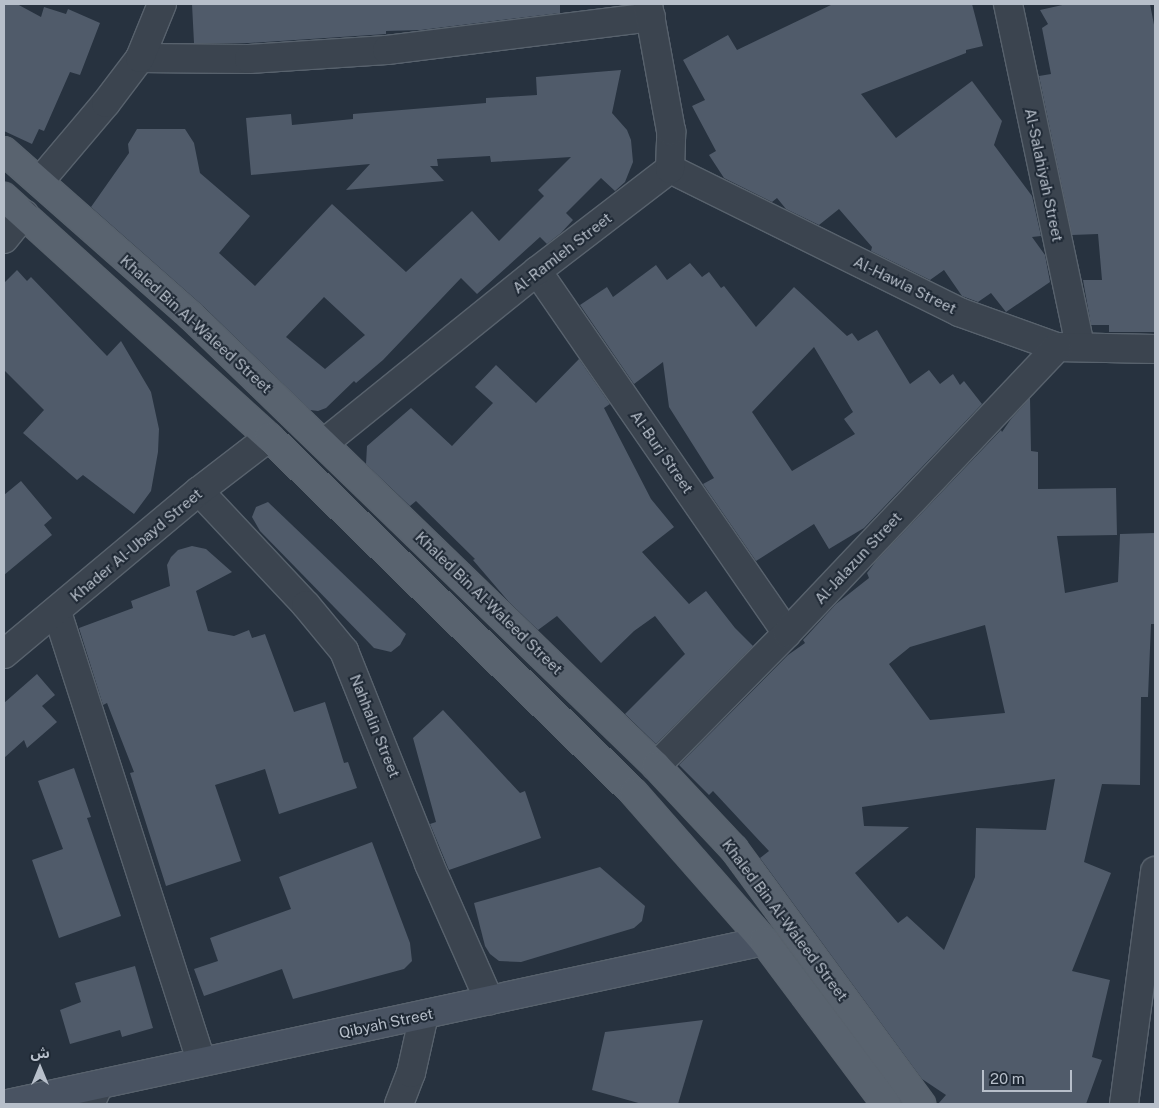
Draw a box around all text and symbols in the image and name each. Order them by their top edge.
street label: Al-Salahiyah Street [1021,107,1067,243]
street label: Al-Ramleh Street [509,209,615,297]
street label: Khaled Bin Al-Waleed Street [117,251,275,397]
street label: Al-Hawla Street [851,252,959,318]
street label: Al-Burj Street [627,407,697,497]
street label: Khader Al-Ubayd Street [66,485,206,605]
street label: Al-Jalazun Street [811,508,905,608]
street label: Khaled Bin Al-Waleed Street [412,528,566,678]
street label: Nahhalin Street [346,672,404,780]
street label: Khaled Bin Al-Waleed Street [718,836,852,1004]
street label: Qibyah Street [337,1004,435,1042]
north arrow [15,1043,65,1093]
text: ش [30,1045,50,1061]
scale bar [984,1060,1074,1092]
text: 20 m [990,1070,1025,1087]

